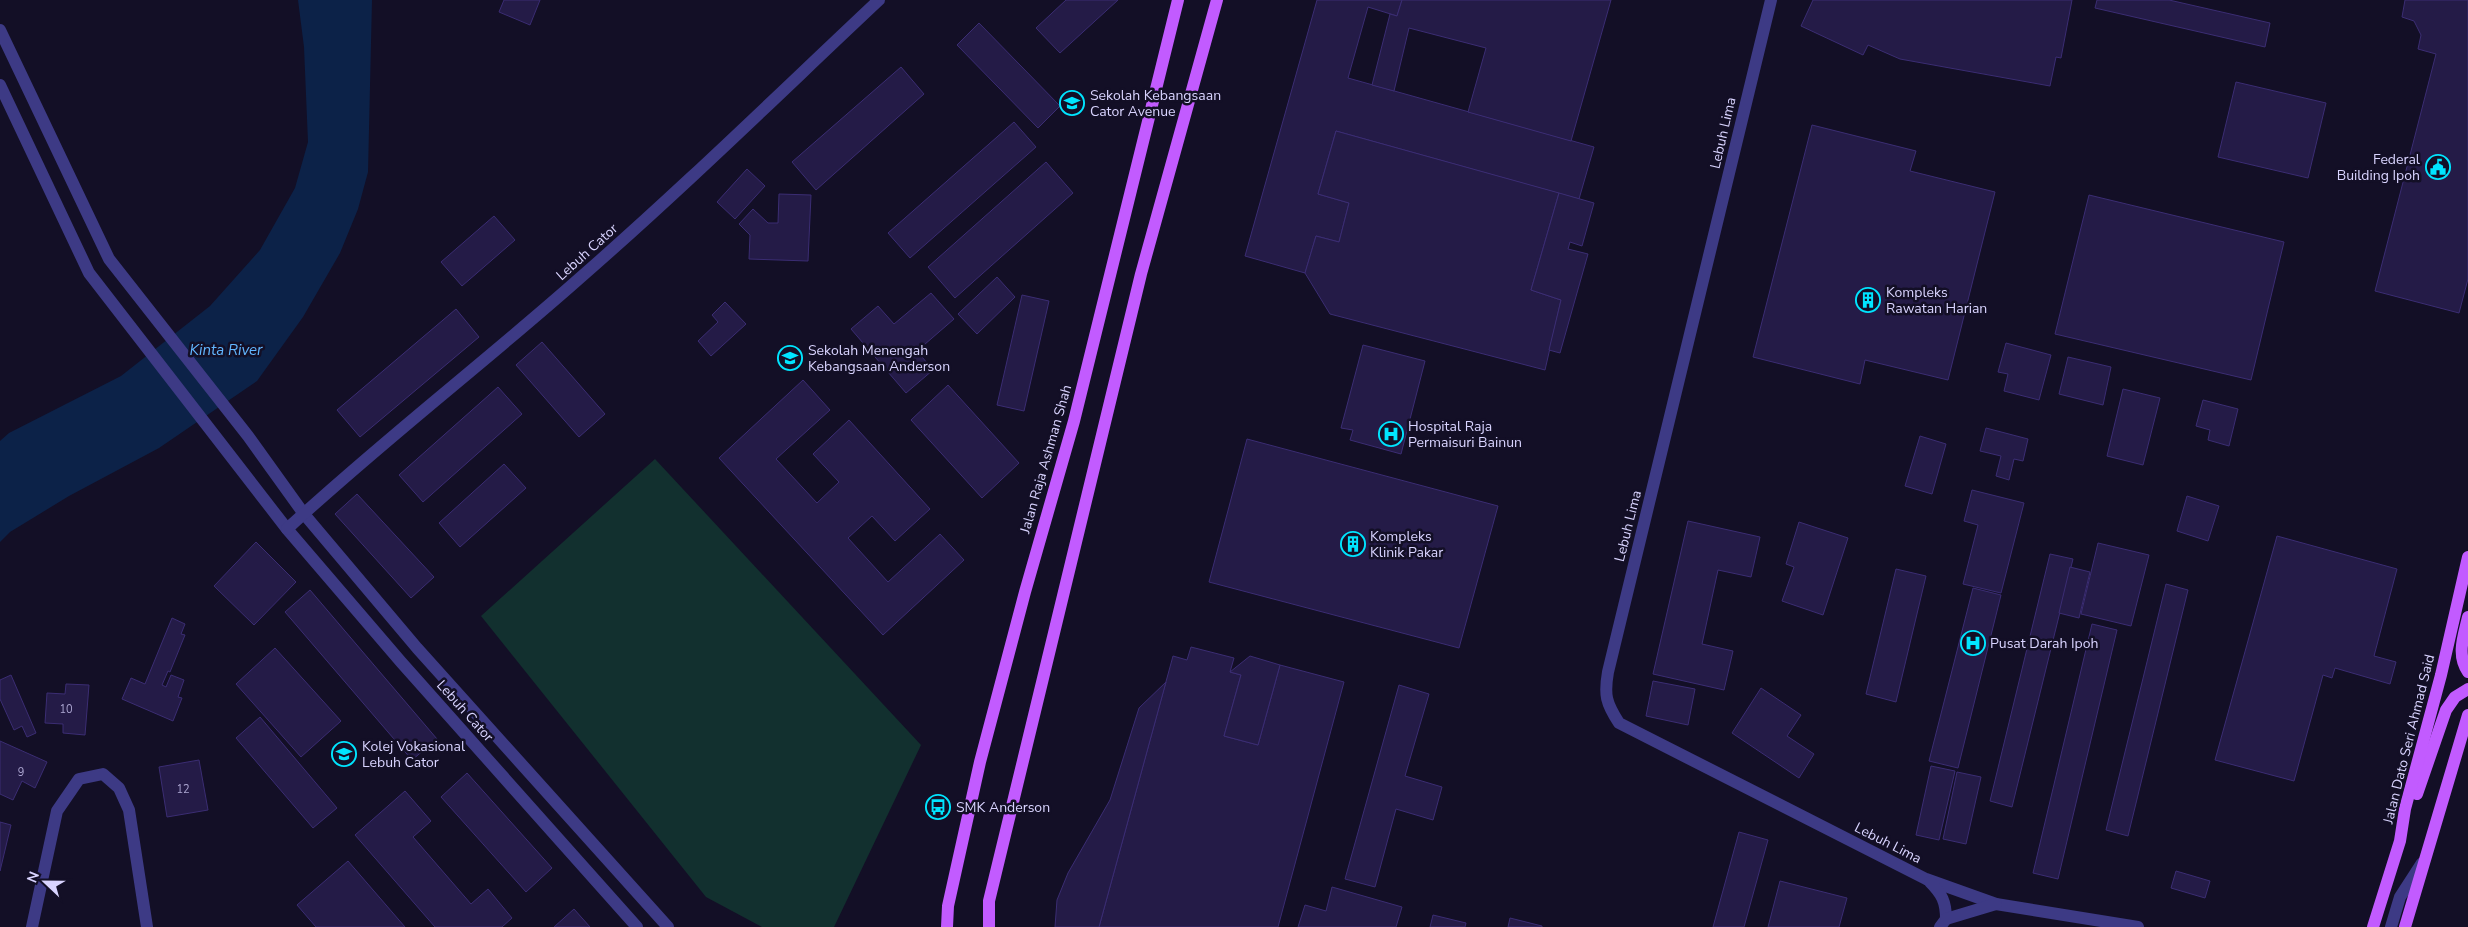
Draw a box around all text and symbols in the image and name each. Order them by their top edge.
place label: Sekolah Kebangsaan Cator Avenue [1090,86,1221,121]
school or university icon: Sekolah Kebangsaan Cator Avenue [1059,90,1085,116]
street label: Lebuh Lima [1706,95,1740,171]
place label: Federal Building Ipoh [2337,150,2421,185]
public building icon: Federal Building Ipoh [2425,154,2451,180]
street label: Lebuh Cator [552,219,622,285]
place label: Kompleks Rawatan Harian [1886,283,1987,318]
building icon: Kompleks Rawatan Harian [1855,287,1881,313]
water label: Kinta River [190,340,263,360]
place label: Sekolah Menengah Kebangsaan Anderson [808,341,950,376]
school or university icon: Sekolah Menengah Kebangsaan Anderson [777,345,803,371]
street label: Jalan Raja Ashman Shah [1015,382,1076,537]
place label: Hospital Raja Permaisuri Bainun [1408,417,1522,452]
hospital icon: Hospital Raja Permaisuri Bainun [1378,421,1404,447]
street label: Lebuh Lima [1610,488,1646,564]
place label: Kompleks Klinik Pakar [1370,527,1443,562]
building icon: Kompleks Klinik Pakar [1340,531,1366,557]
hospital icon: Pusat Darah Ipoh [1960,630,1986,656]
place label: Pusat Darah Ipoh [1990,634,2098,653]
street label: Jalan Dato Seri Ahmad Said [2379,652,2439,827]
street label: Lebuh Cator [432,676,498,746]
house number: 10 [59,702,73,717]
place label: Kolej Vokasional Lebuh Cator [362,737,466,772]
school or university icon: Kolej Vokasional Lebuh Cator [331,741,357,767]
house number: 9 [18,765,24,780]
house number: 12 [176,782,190,797]
bus stop icon: SMK Anderson [925,794,951,820]
place label: SMK Anderson [956,798,1050,817]
street label: Lebuh Lima [1851,818,1925,868]
north arrow [20,857,70,907]
text: N [23,869,44,886]

